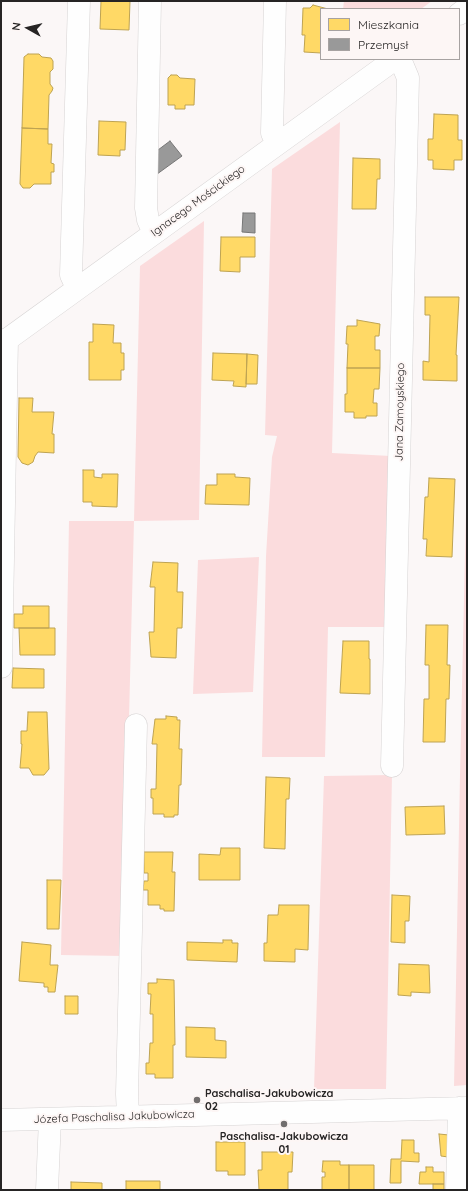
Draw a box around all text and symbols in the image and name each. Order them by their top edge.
north arrow [8,8,48,48]
legend [320,8,460,60]
text: Mieszkania [358,17,419,32]
text: N [9,21,24,31]
text: Przemysł [358,37,408,52]
street label: Ignacego Mościckiego [148,162,248,240]
street label: Jana Zamoyskiego [393,363,407,461]
place label: Paschalisa-Jakubowicza 02 [205,1087,333,1113]
marker: Paschalisa-Jakubowicza 02 [192,1095,202,1105]
street label: Józefa Paschalisa Jakubowicza [33,1108,195,1126]
marker: Paschalisa-Jakubowicza 01 [279,1119,289,1129]
place label: Paschalisa-Jakubowicza 01 [220,1130,348,1156]

